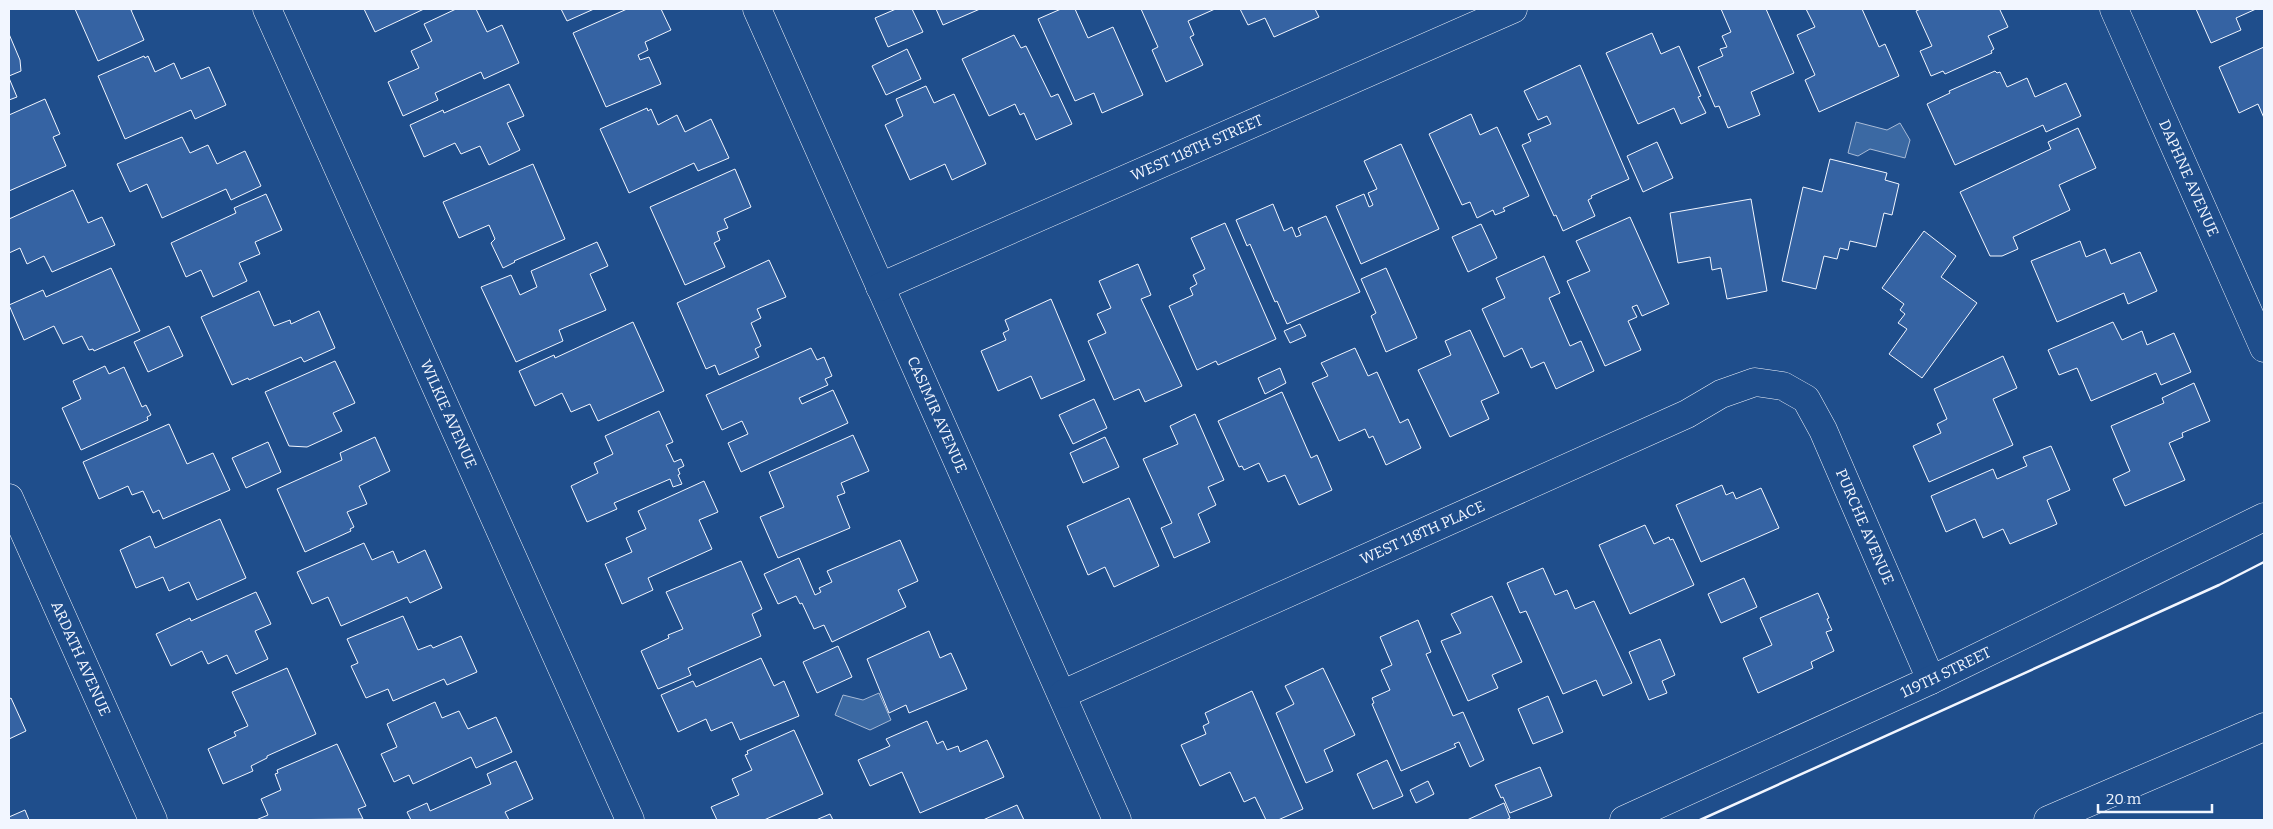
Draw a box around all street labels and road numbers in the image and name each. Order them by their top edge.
street label: WEST 118TH STREET [1128,111,1266,185]
street label: DAPHNE AVENUE [2155,117,2223,240]
street label: CASIMIR AVENUE [903,354,971,476]
street label: WILKIE AVENUE [416,357,481,471]
street label: PURCHE AVENUE [1832,466,1898,587]
street label: WEST 118TH PLACE [1357,497,1488,568]
street label: ARDATH AVENUE [47,598,114,719]
street label: 119TH STREET [1898,643,1994,702]

